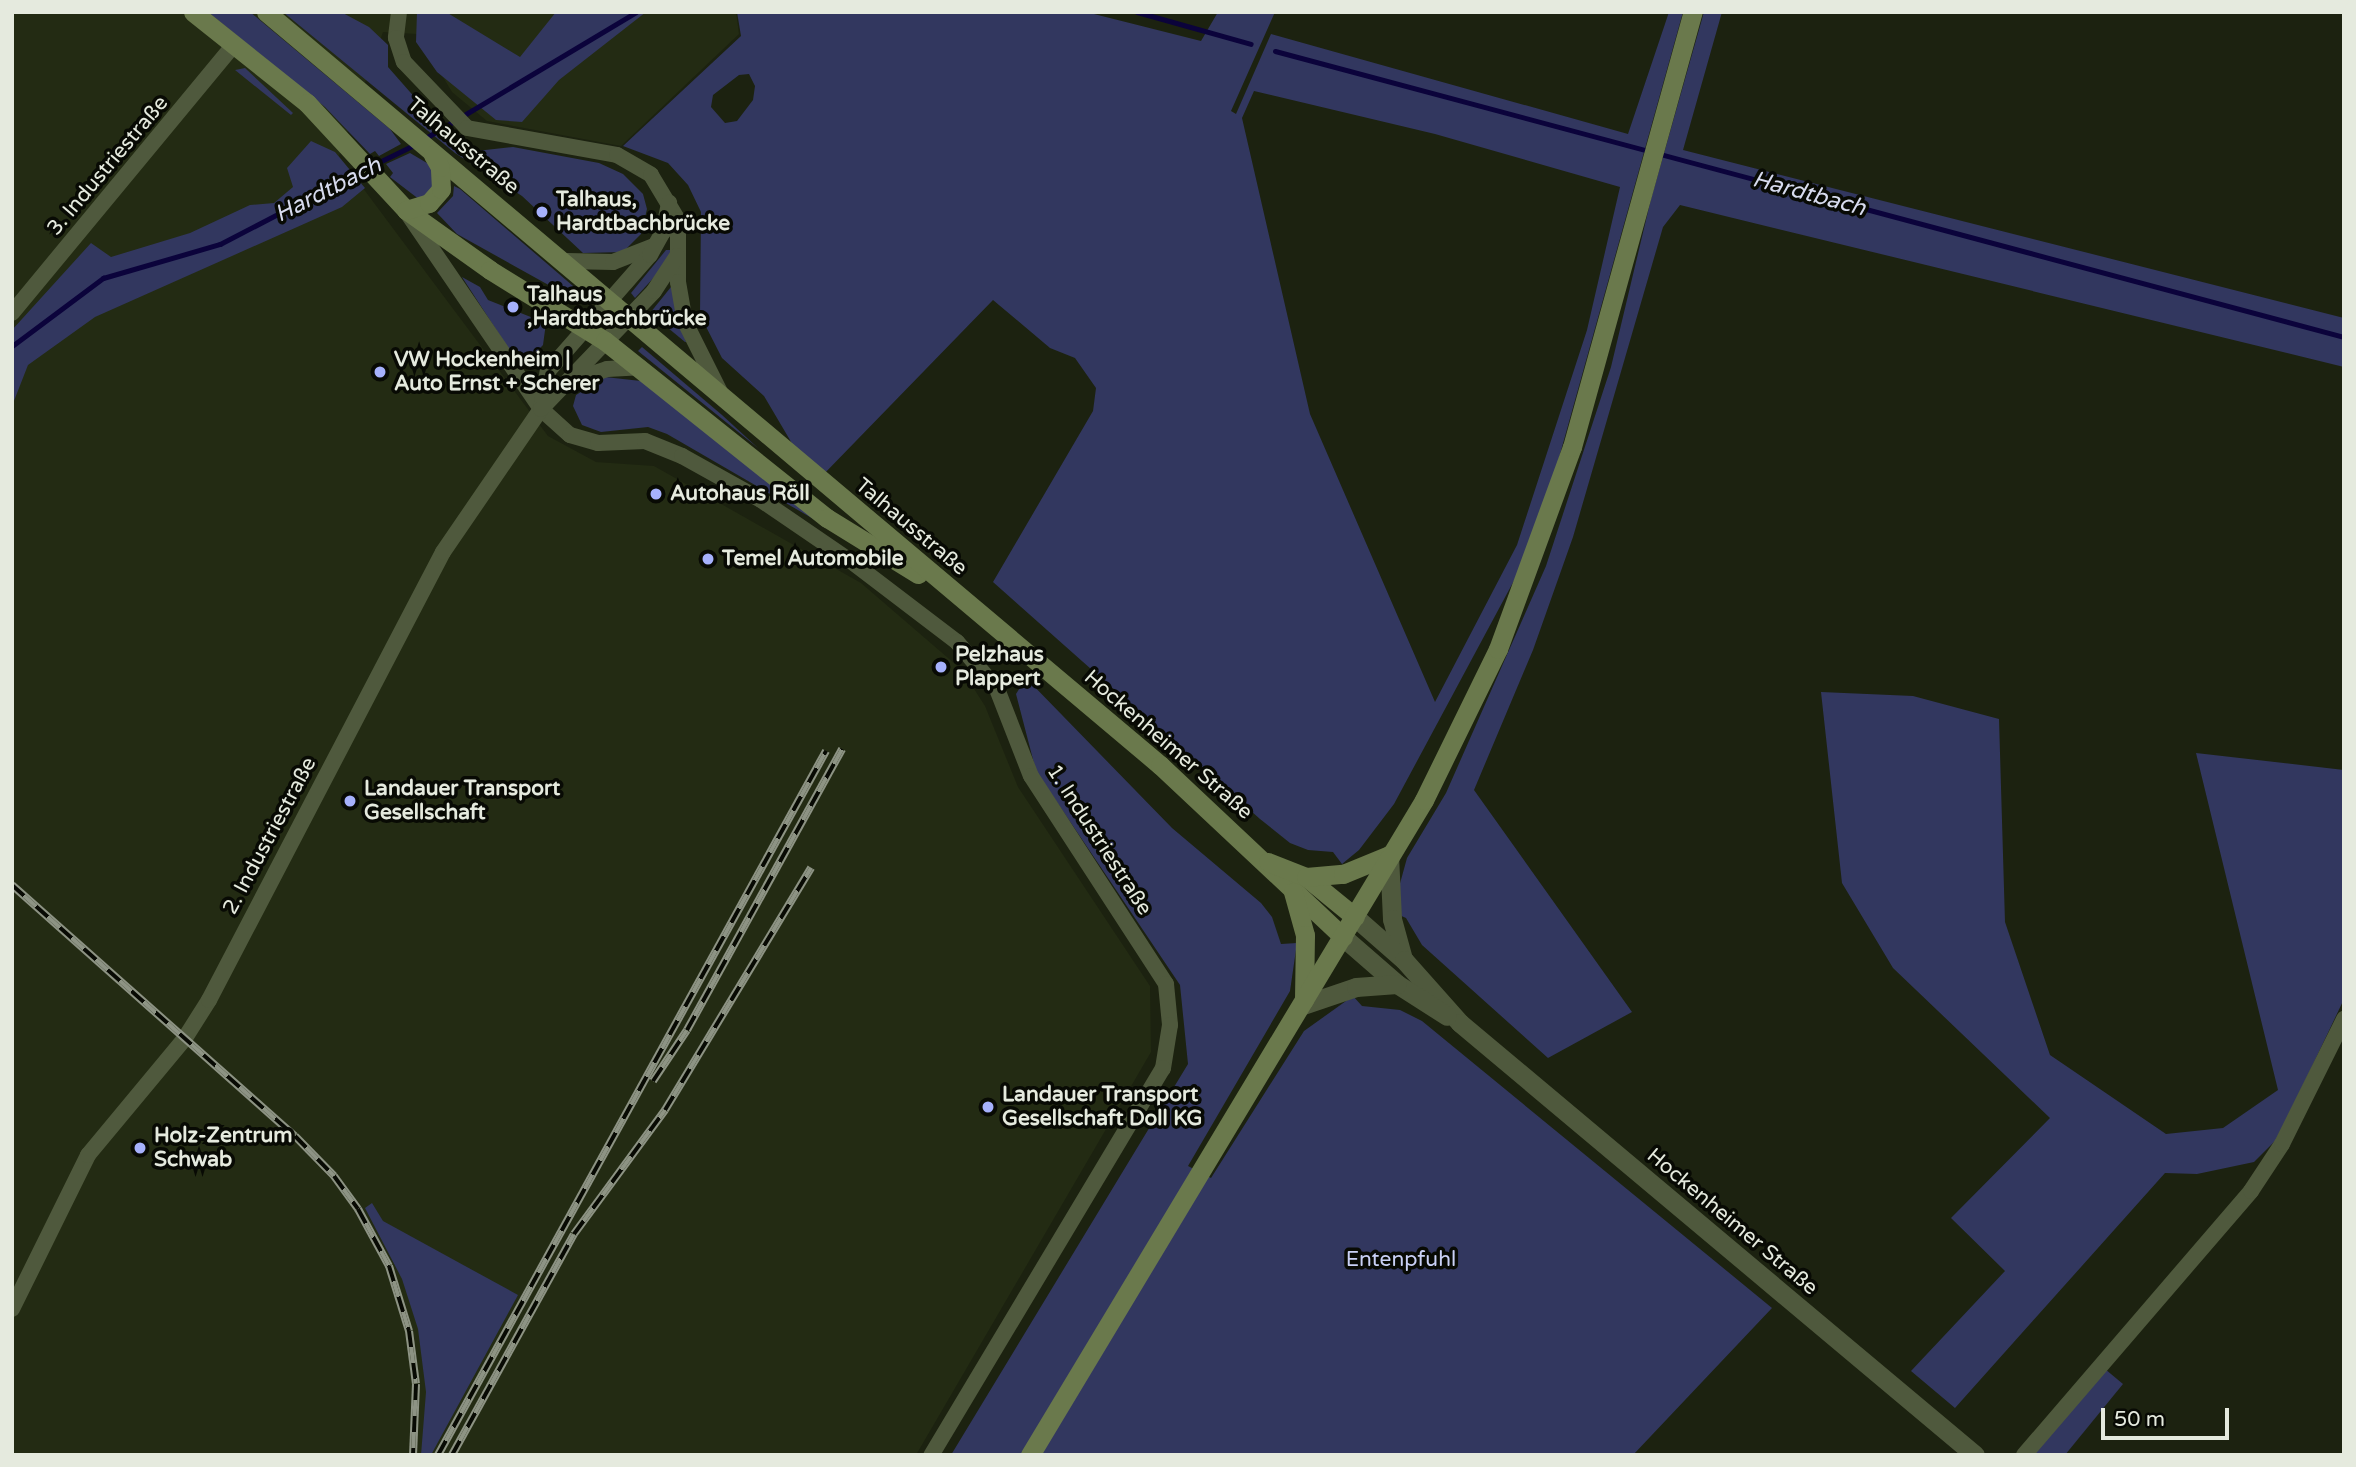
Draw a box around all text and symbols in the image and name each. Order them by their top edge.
street label: 3. Industriestraße [42,91,174,241]
street label: Talhausstraße [402,92,524,200]
water label: Hardtbach [270,151,386,229]
water label: Hardtbach [1750,166,1868,222]
place label: Talhaus, Hardtbachbrücke [556,187,730,237]
marker: Talhaus, Hardtbachbrücke [534,204,550,220]
place label: Talhaus ,Hardtbachbrücke [527,282,707,332]
marker: Talhaus ,Hardtbachbrücke [505,299,521,315]
place label: VW Hockenheim | Auto Ernst + Scherer [394,347,600,397]
marker: VW Hockenheim | Auto Ernst + Scherer [372,364,388,380]
street label: Talhausstraße [850,473,972,581]
place label: Autohaus Röll [670,481,810,507]
marker: Autohaus Röll [648,486,664,502]
place label: Temel Automobile [722,546,904,572]
marker: Temel Automobile [700,551,716,567]
place label: Pelzhaus Plappert [955,642,1044,692]
marker: Pelzhaus Plappert [933,659,949,675]
street label: Hockenheimer Straße [1079,665,1257,825]
street label: 2. Industriestraße [218,753,322,919]
street label: 1. Industriestraße [1041,760,1157,920]
place label: Landauer Transport Gesellschaft [364,776,560,826]
marker: Landauer Transport Gesellschaft [342,793,358,809]
place label: Landauer Transport Gesellschaft Doll KG [1002,1082,1202,1132]
marker: Landauer Transport Gesellschaft Doll KG [980,1099,996,1115]
place label: Holz-Zentrum Schwab [154,1123,293,1173]
marker: Holz-Zentrum Schwab [132,1140,148,1156]
street label: Hockenheimer Straße [1642,1143,1822,1301]
park label: Entenpfuhl [1346,1247,1456,1273]
scale bar [2104,1394,2232,1438]
text: 50 m [2114,1407,2165,1432]

